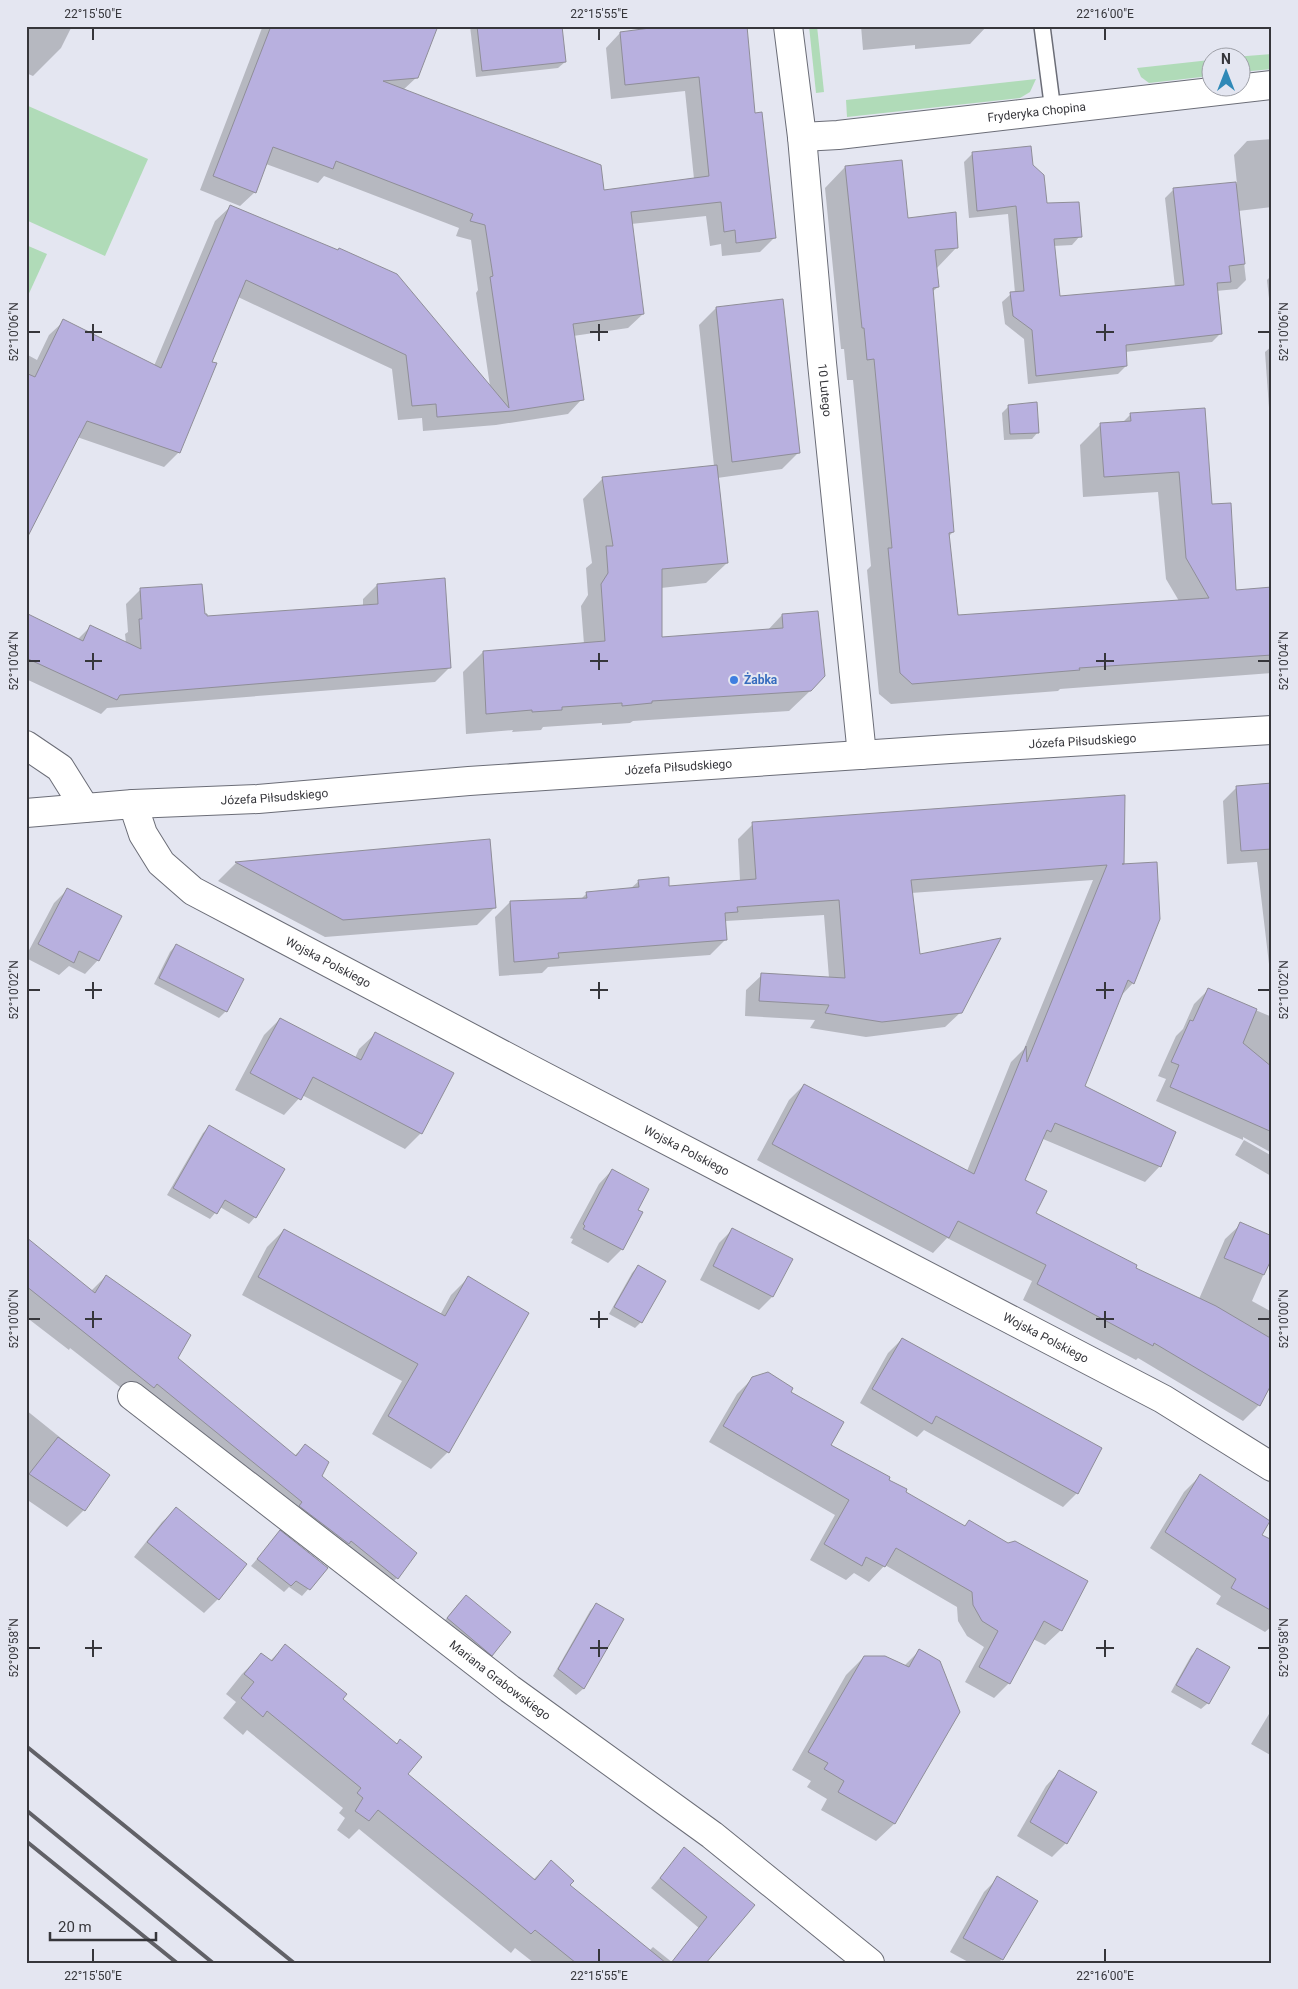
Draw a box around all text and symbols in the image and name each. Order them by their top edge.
text: 22°15'50"E [64,7,122,21]
text: 22°15'55"E [570,7,628,21]
text: 22°16'00"E [1076,7,1134,21]
north arrow [1200,48,1250,98]
text: N [1221,51,1231,67]
street label: Fryderyka Chopina [987,99,1087,125]
text: 52°10'06"N [7,302,21,362]
text: 52°10'06"N [1277,302,1291,362]
street label: 10 Lutego [815,363,834,417]
text: 52°10'04"N [7,631,21,691]
text: 52°10'04"N [1277,631,1291,691]
place label: Żabka [744,672,778,687]
marker: Żabka [728,674,740,686]
street label: Józefa Piłsudskiego [1028,731,1137,751]
street label: Józefa Piłsudskiego [624,757,733,778]
street label: Józefa Piłsudskiego [220,786,329,807]
street label: Wojska Polskiego [283,934,373,991]
text: 52°10'02"N [7,960,21,1020]
text: 52°10'02"N [1277,960,1291,1020]
street label: Wojska Polskiego [641,1123,732,1179]
text: 52°10'00"N [7,1289,21,1349]
text: 52°10'00"N [1277,1289,1291,1349]
street label: Wojska Polskiego [1001,1310,1091,1366]
text: 52°09'58"N [7,1618,21,1678]
text: 52°09'58"N [1277,1618,1291,1678]
street label: Mariana Grabowskiego [447,1638,553,1723]
scale bar [50,1909,156,1941]
text: 20 m [58,1918,92,1936]
text: 22°15'50"E [64,1969,122,1983]
text: 22°15'55"E [570,1969,628,1983]
text: 22°16'00"E [1076,1969,1134,1983]

